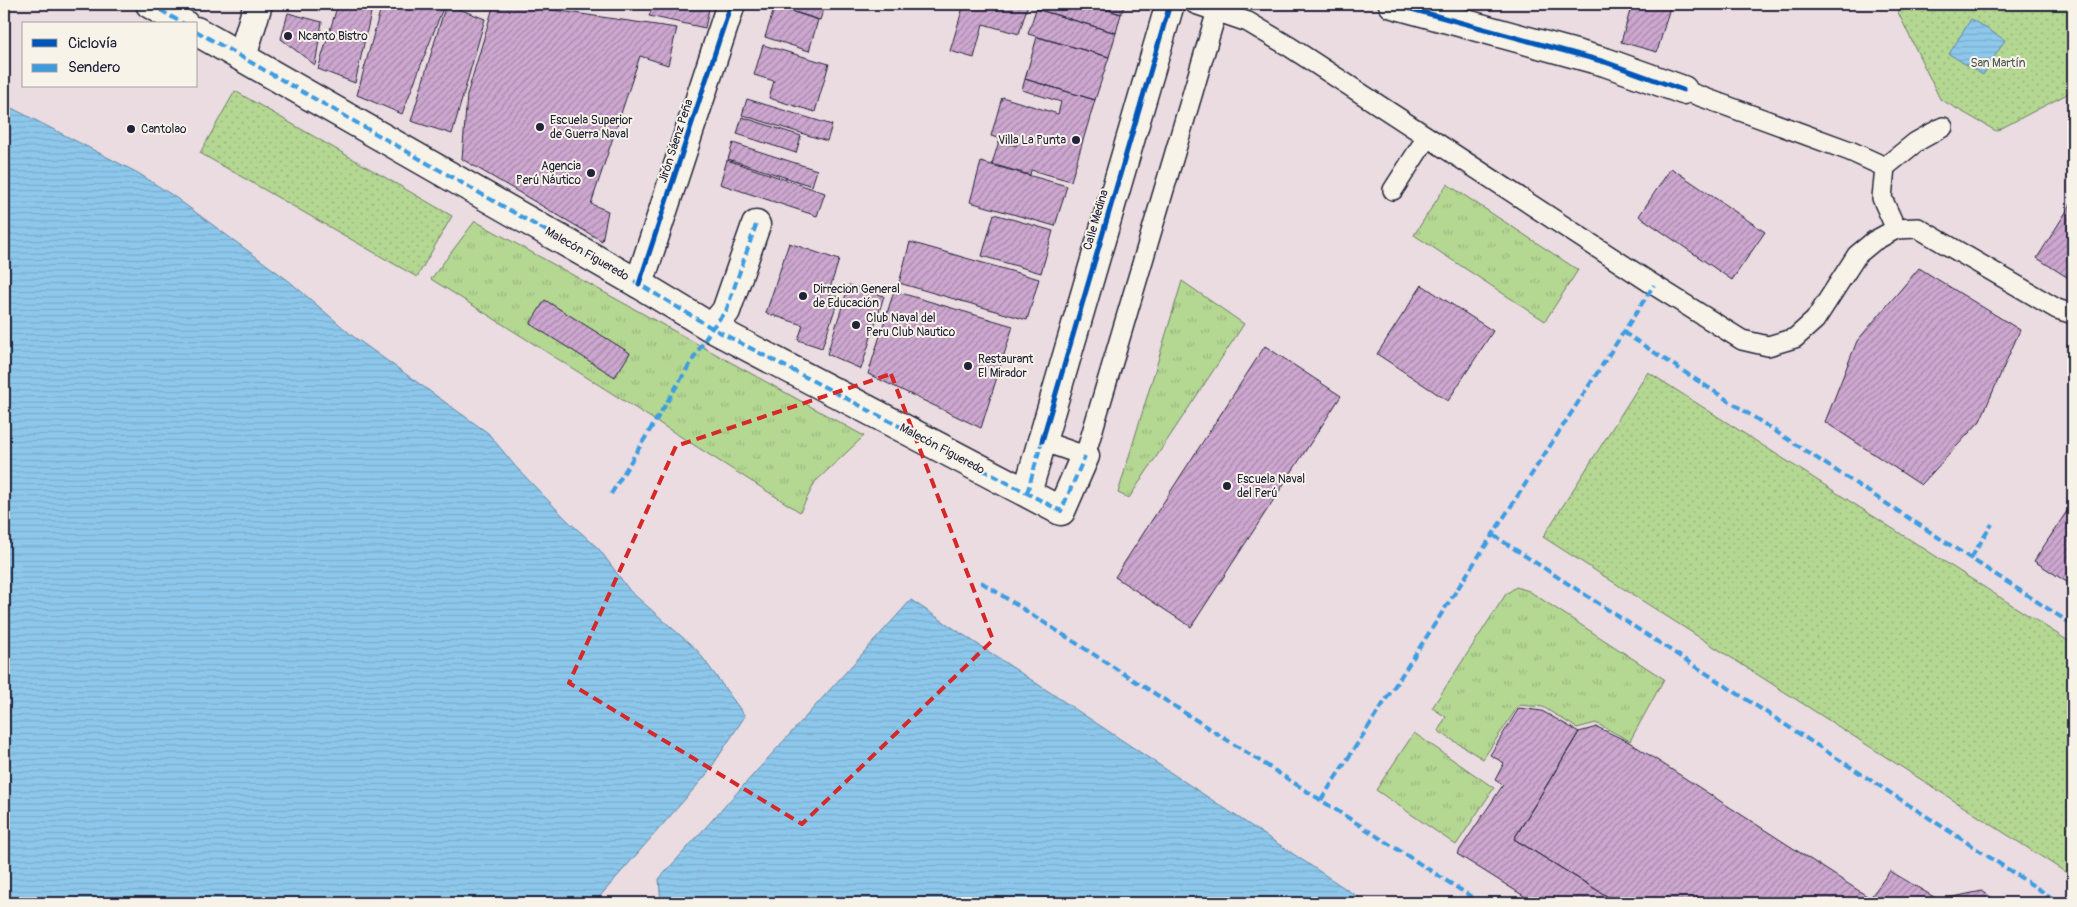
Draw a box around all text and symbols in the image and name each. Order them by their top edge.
legend [22,22,198,88]
place label: Ncanto Bistro [298,29,368,44]
marker: Ncanto Bistro [282,30,294,42]
text: Ciclovía [68,34,117,53]
park label: San Martín [1970,56,2026,71]
text: Sendero [68,58,120,77]
street label: Jirón Sáenz Peña [655,97,697,185]
place label: Escuela Superior de Guerra Naval [550,113,633,142]
marker: Escuela Superior de Guerra Naval [534,121,546,133]
place label: Cantolao [141,122,187,137]
marker: Cantolao [125,123,137,135]
place label: Villa La Punta [998,133,1066,148]
marker: Villa La Punta [1070,134,1082,146]
place label: Agencia Perú Náutico [516,159,582,188]
marker: Agencia Perú Náutico [585,167,597,179]
street label: Calle Medina [1080,188,1112,252]
street label: Malecón Figueredo [542,224,632,284]
place label: Dirrecion General de Educación [813,282,900,311]
marker: Dirrecion General de Educación [797,290,809,302]
place label: Club Naval del Peru Club Nautico [866,311,956,340]
marker: Club Naval del Peru Club Nautico [850,319,862,331]
place label: Restaurant El Mirador [978,352,1034,381]
marker: Restaurant El Mirador [962,360,974,372]
street label: Malecón Figueredo [897,420,988,478]
place label: Escuela Naval del Perú [1237,472,1305,501]
marker: Escuela Naval del Perú [1221,480,1233,492]

